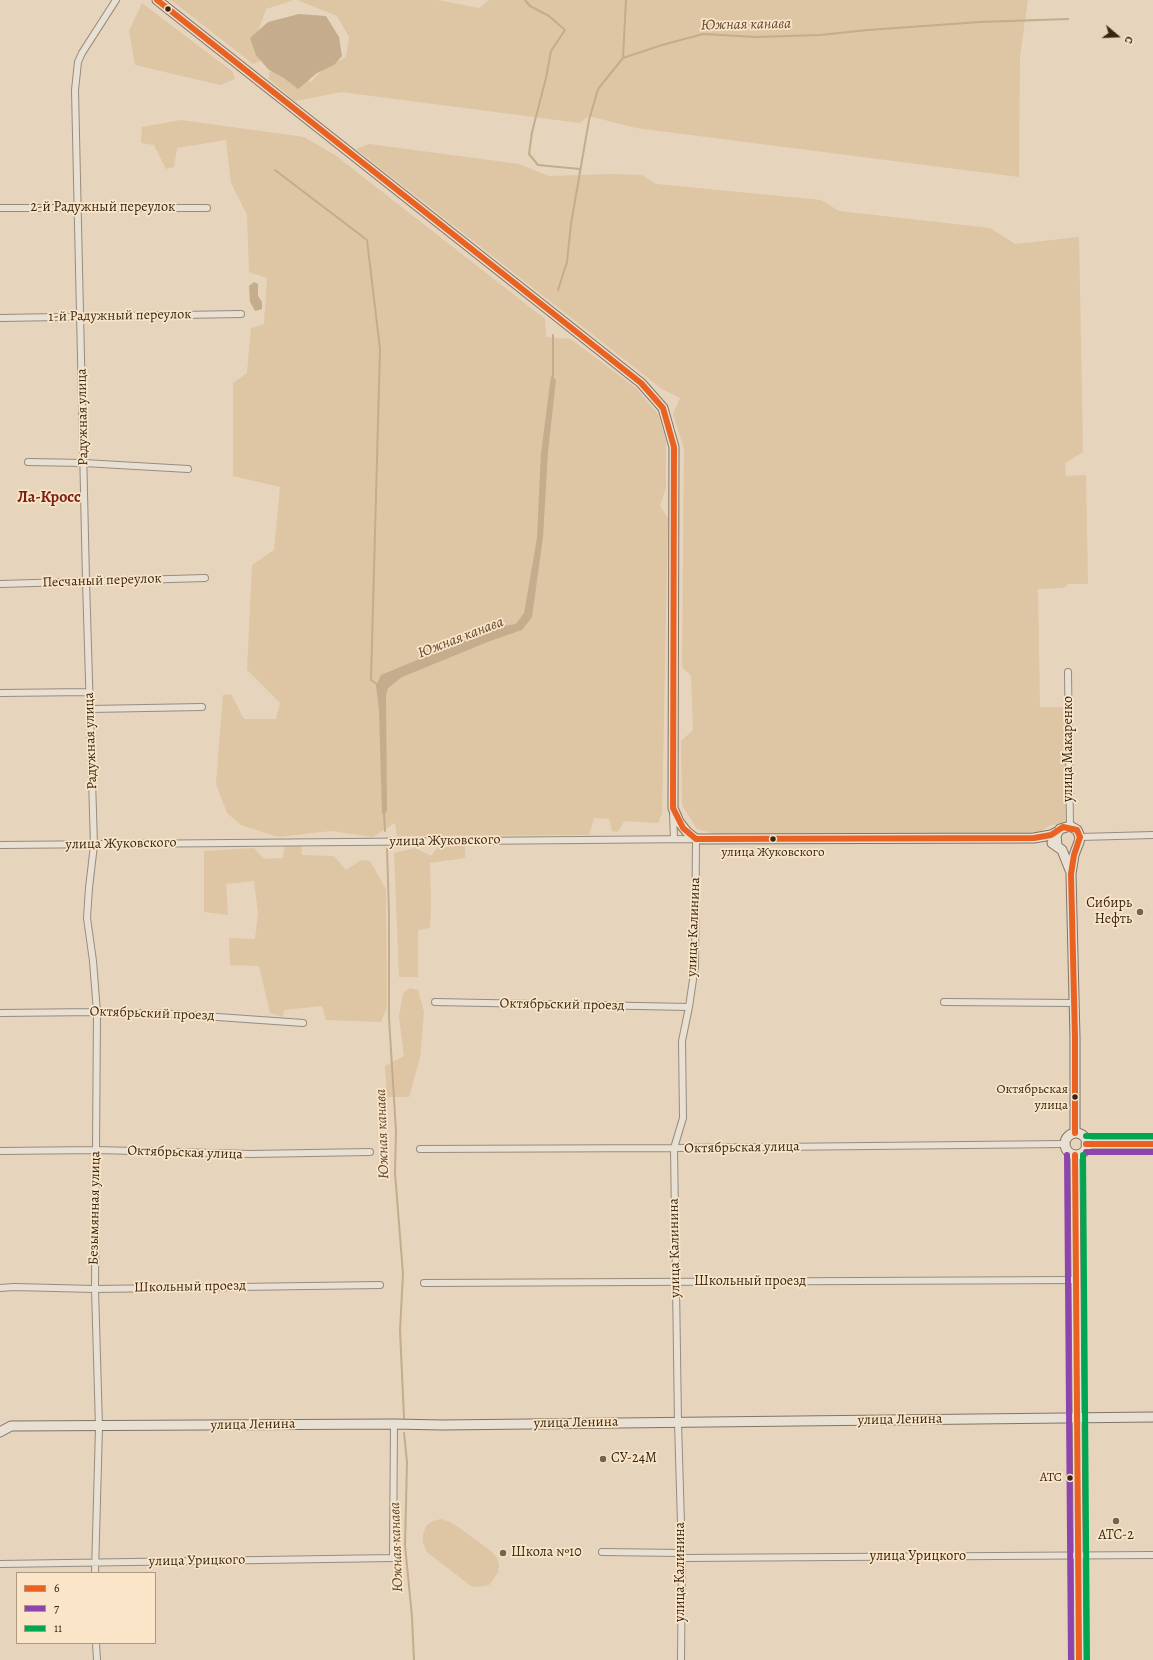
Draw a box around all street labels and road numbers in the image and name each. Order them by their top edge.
street label: 2-й Радужный переулок [31,200,175,216]
street label: 1-й Радужный переулок [48,306,192,326]
street label: Радужная улица [74,368,92,466]
street label: Песчаный переулок [42,571,162,591]
street label: Радужная улица [81,692,101,790]
street label: улица Макаренко [1061,696,1077,802]
street label: улица Жуковского [389,832,501,850]
street label: улица Жуковского [65,835,177,853]
street label: улица Калинина [684,877,704,977]
street label: Октябрьский проезд [499,996,625,1014]
street label: Октябрьский проезд [89,1003,215,1025]
street label: Октябрьская улица [684,1139,800,1157]
street label: Октябрьская улица [127,1143,243,1163]
street label: Безымянная улица [86,1151,104,1265]
street label: улица Калинина [666,1198,684,1298]
street label: Школьный проезд [694,1274,806,1290]
street label: Школьный проезд [134,1278,246,1296]
street label: улица Ленина [858,1411,942,1429]
street label: улица Ленина [534,1414,618,1432]
street label: улица Ленина [211,1416,295,1434]
street label: улица Калинина [673,1522,689,1622]
street label: улица Урицкого [870,1549,966,1565]
street label: улица Урицкого [149,1552,245,1570]

